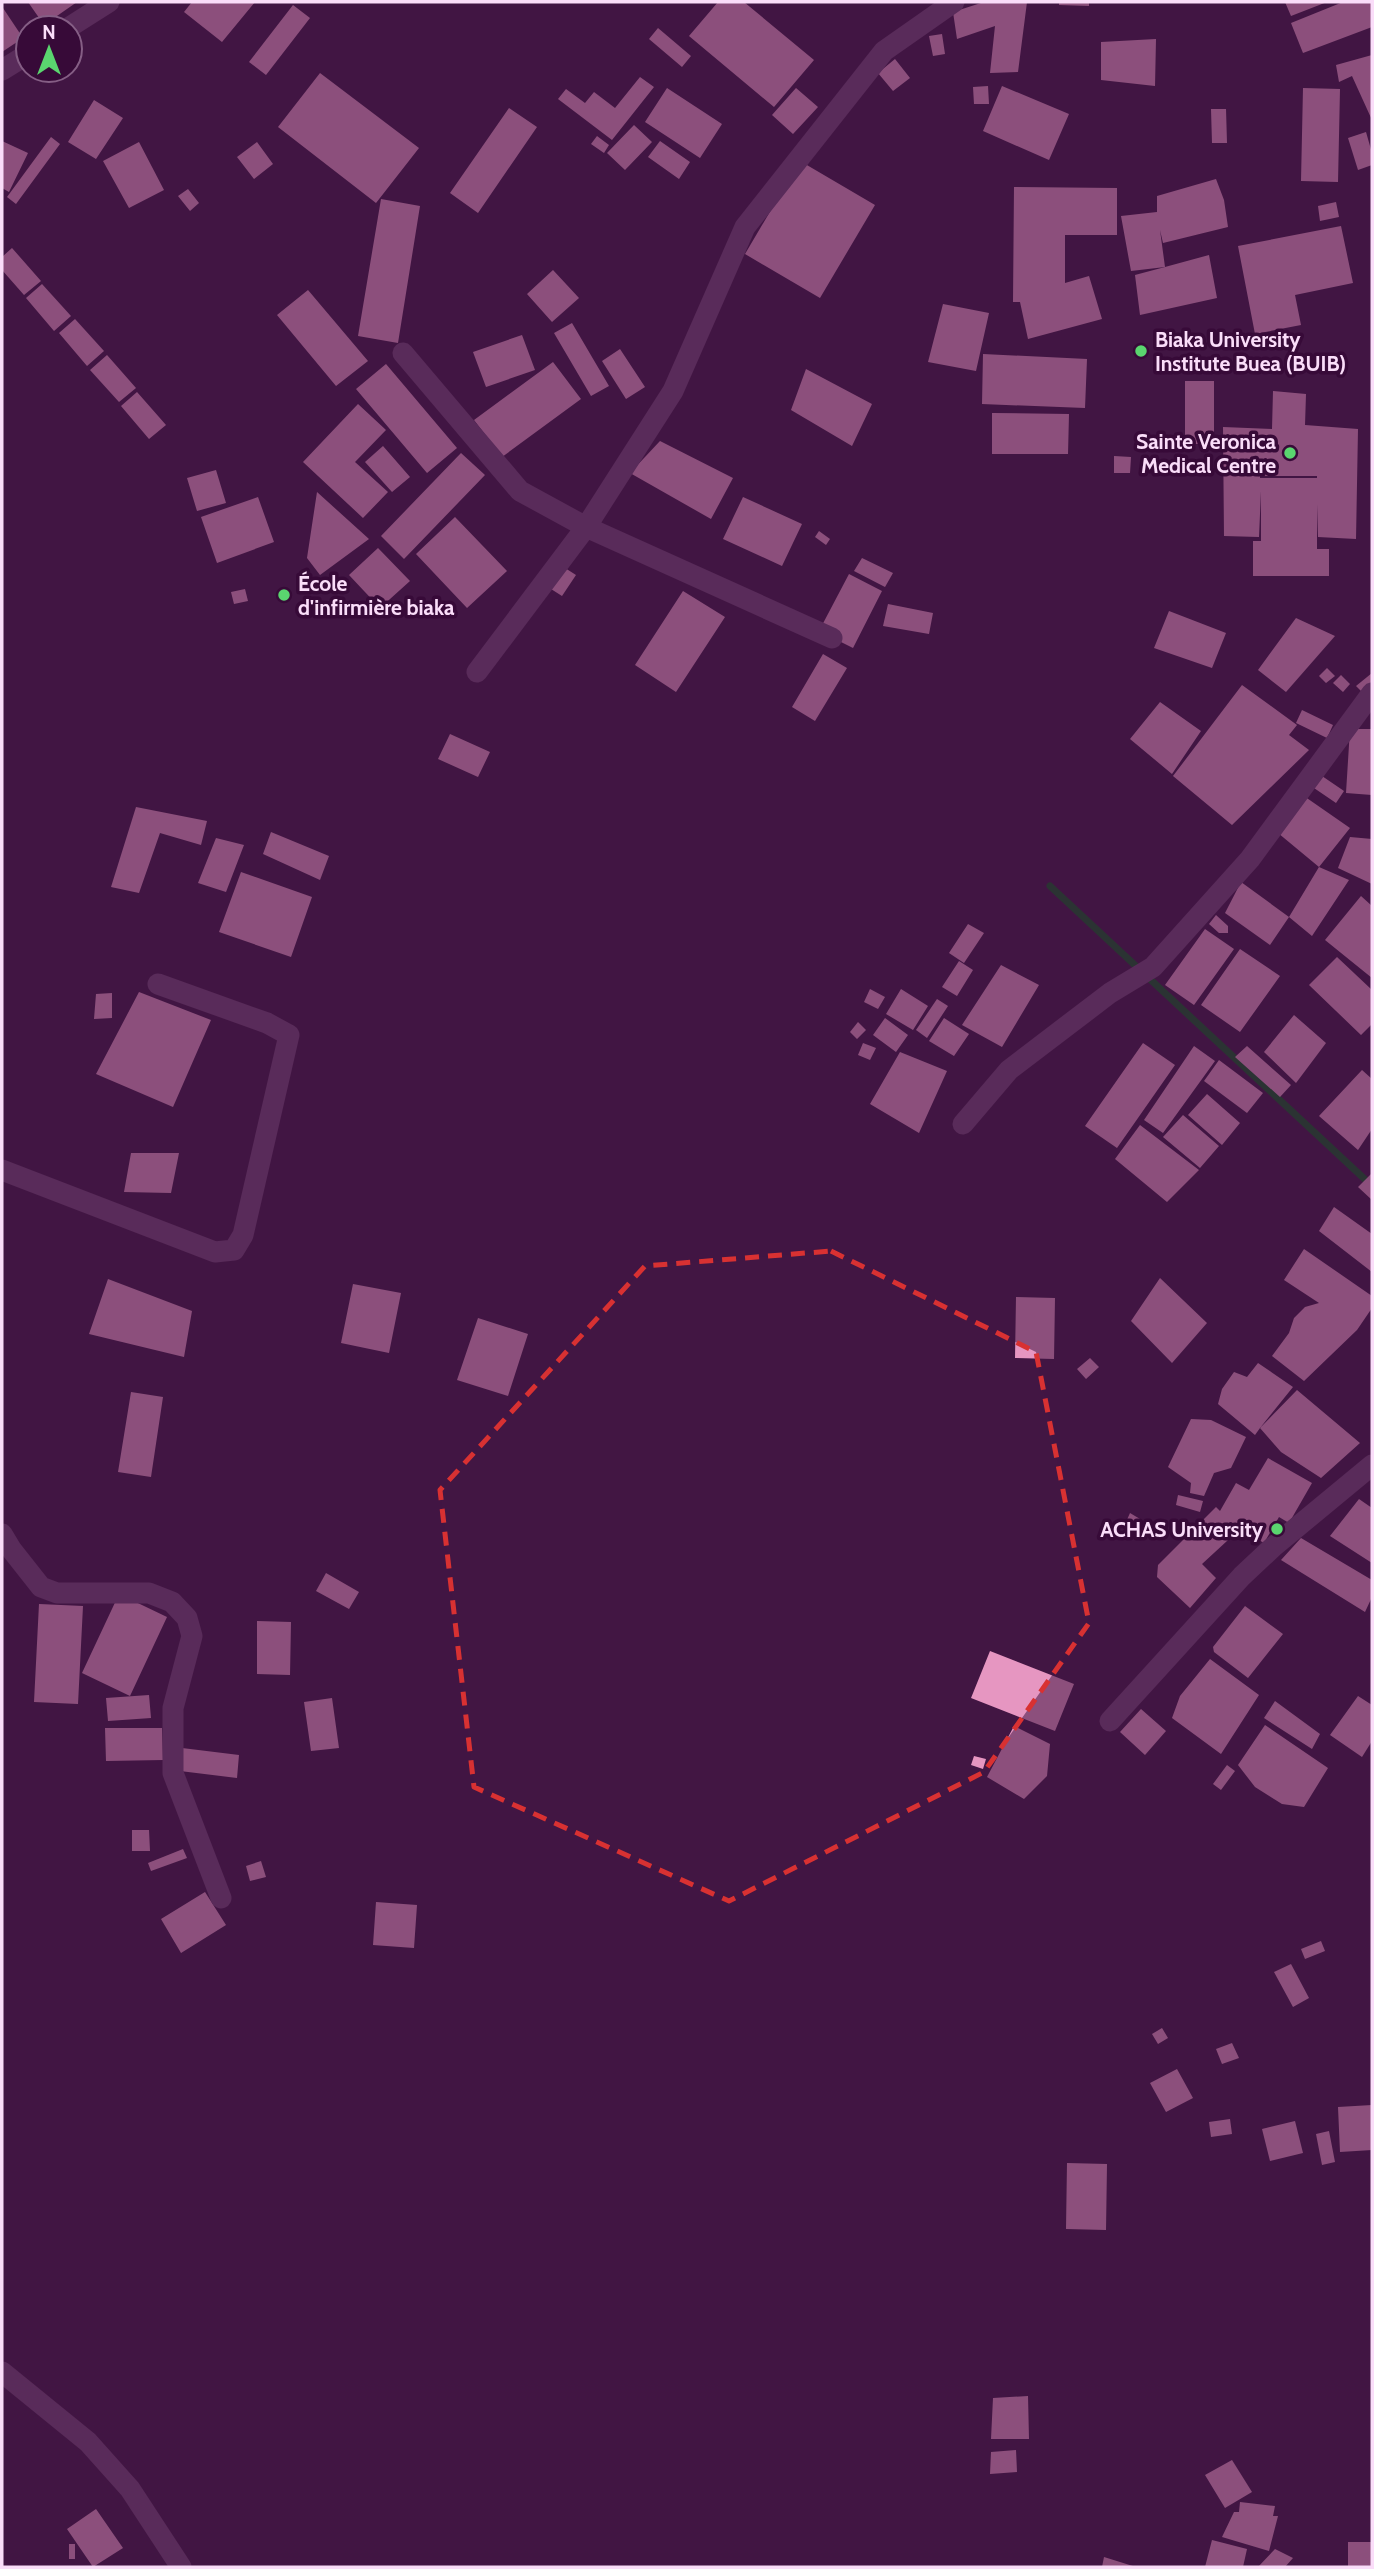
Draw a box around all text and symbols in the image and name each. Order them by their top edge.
north arrow [14,14,84,84]
text: N [42,21,56,44]
place label: Biaka University Institute Buea (BUIB) [1155,327,1346,376]
marker: Biaka University Institute Buea (BUIB) [1133,343,1149,359]
place label: Sainte Veronica Medical Centre [1136,429,1277,478]
marker: Sainte Veronica Medical Centre [1282,445,1298,461]
place label: École d'infirmière biaka [298,571,455,620]
marker: École d'infirmière biaka [276,587,292,603]
place label: ACHAS University [1100,1517,1264,1542]
marker: ACHAS University [1269,1521,1285,1537]

